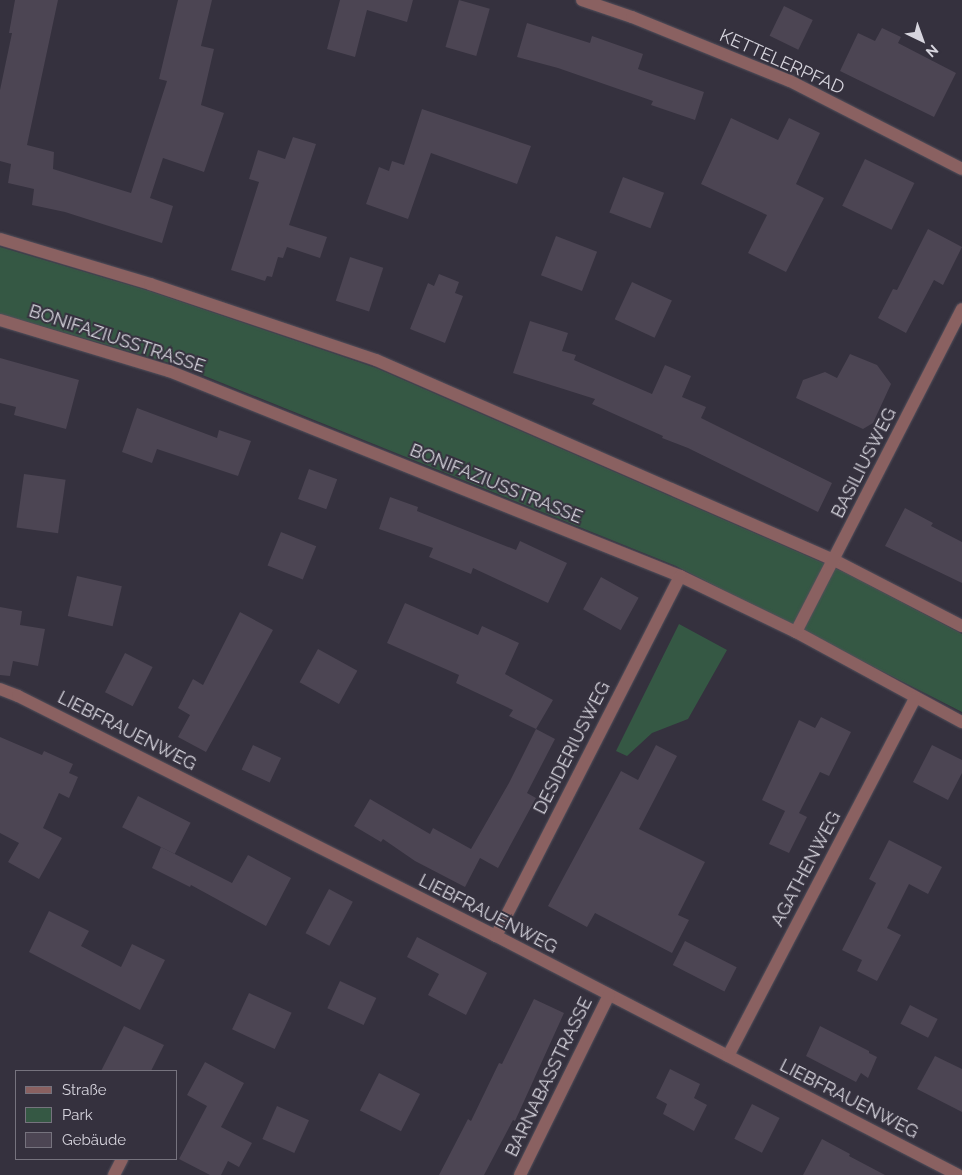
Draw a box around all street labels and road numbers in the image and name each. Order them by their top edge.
street label: KETTELERPFAD [716,25,848,99]
street label: BONIFAZIUSSTRASSE [26,300,208,378]
street label: BASILIUSWEG [827,404,901,522]
street label: BONIFAZIUSSTRASSE [407,439,585,529]
street label: DESIDERIUSWEG [529,678,615,818]
street label: LIEBFRAUENWEG [54,687,200,775]
street label: AGATHENWEG [767,808,845,930]
street label: LIEBFRAUENWEG [415,870,561,958]
street label: BARNABASSTRASSE [501,994,597,1160]
street label: LIEBFRAUENWEG [776,1055,922,1143]

